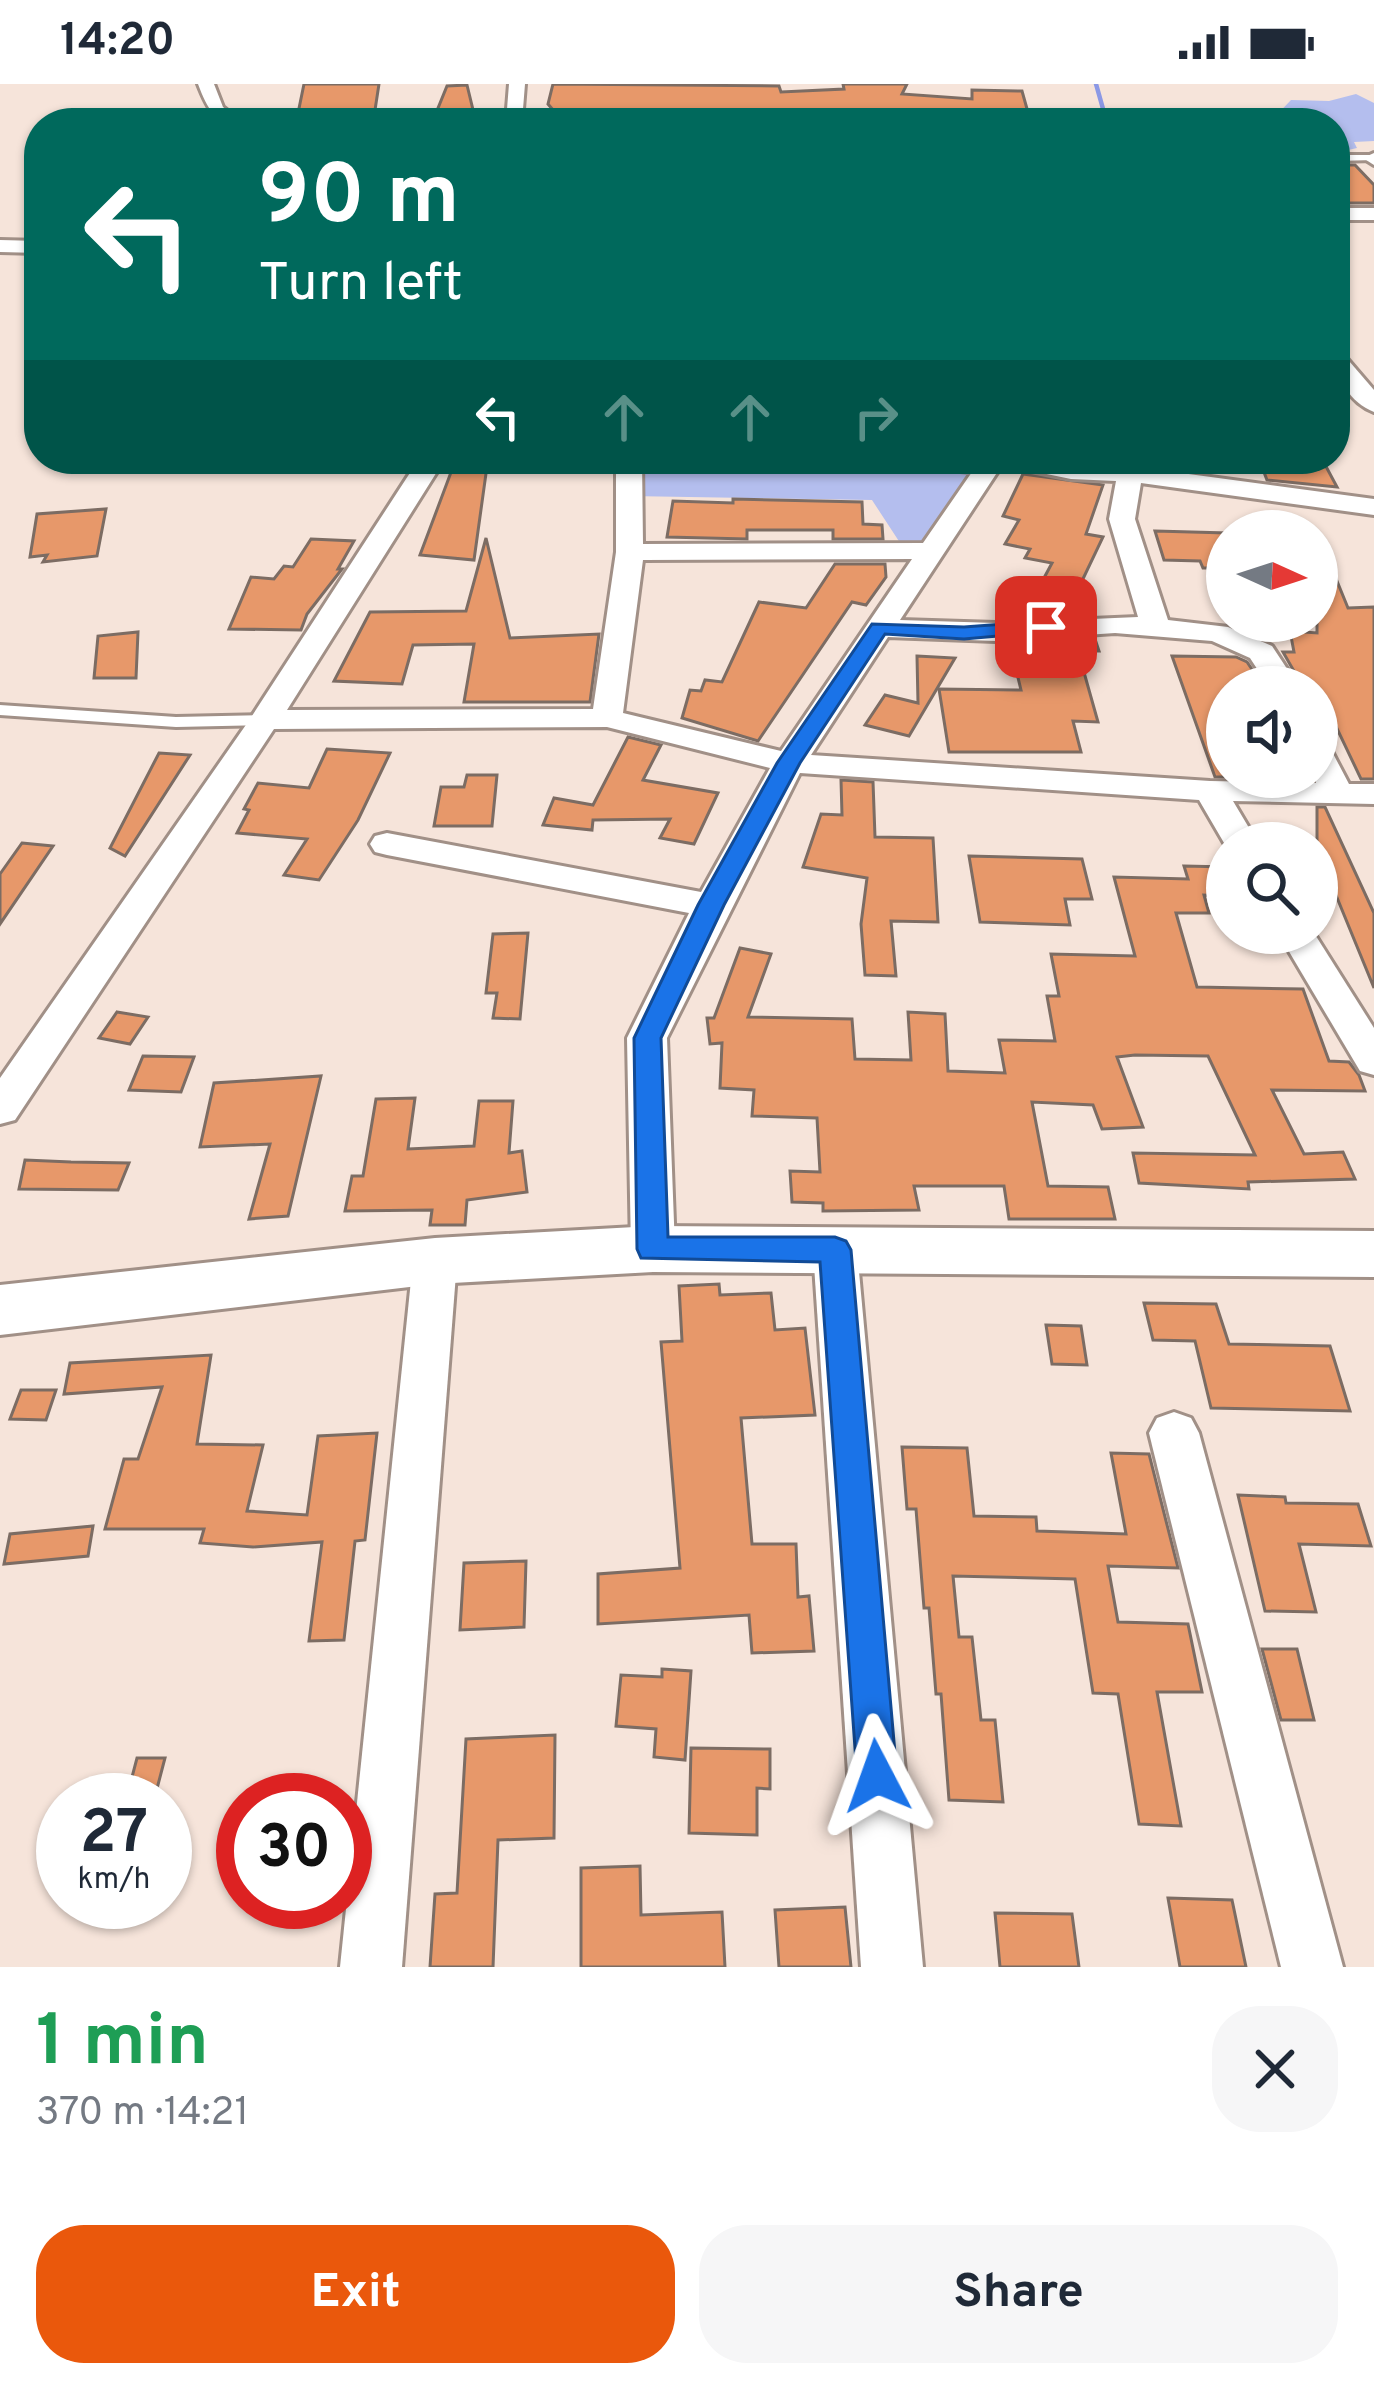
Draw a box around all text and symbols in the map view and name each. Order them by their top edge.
text: 14:20 [60,14,175,71]
text: 90 m [258,147,460,253]
icon: left [60,156,216,312]
text: Turn left [258,251,463,320]
icon: left [465,384,531,450]
icon: ahead [591,384,657,450]
icon: ahead [717,384,783,450]
icon: right [843,384,909,450]
north arrow [1206,510,1338,642]
map controls [1206,510,1338,954]
pin [995,576,1097,678]
icon: arrive [1013,594,1079,660]
button: sound [1206,666,1338,798]
button: search [1206,822,1338,954]
position arrow [814,1713,940,1839]
speed limit sign: 30 [216,1773,372,1929]
text: 27 [80,1798,148,1874]
text: km/h [78,1862,150,1899]
text: 1 min [36,1999,209,2091]
button: close [1212,2006,1338,2132]
text: 370 m · 14:21 [36,2090,249,2139]
button: Exit [36,2225,675,2363]
button: Share [699,2225,1338,2363]

